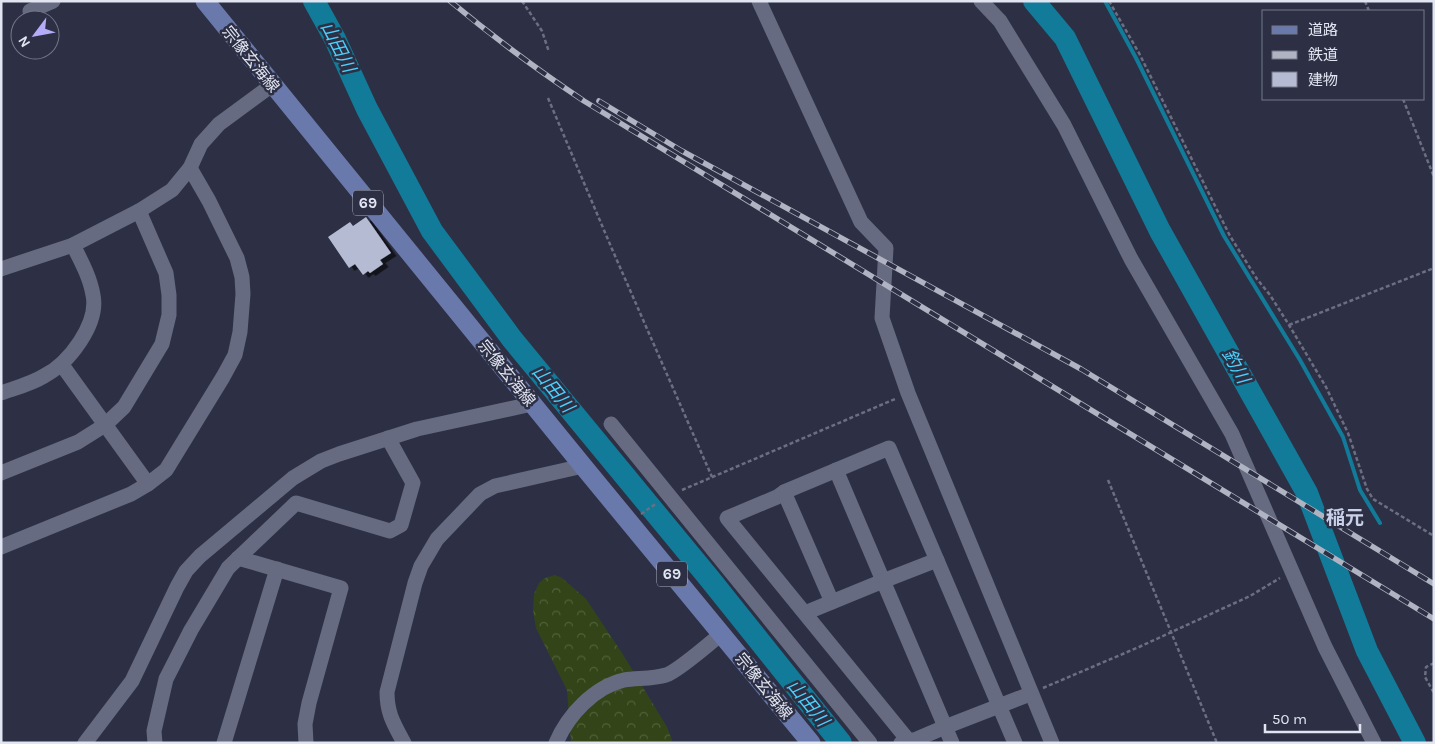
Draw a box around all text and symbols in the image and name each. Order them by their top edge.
north arrow [10,10,60,60]
legend [1262,10,1425,100]
water label: 山田川 [316,18,361,78]
text: 道路 [1308,21,1338,39]
street label: 宗像玄海線 [218,22,284,96]
text: N [15,33,34,50]
text: 鉄道 [1308,46,1338,64]
text: 建物 [1308,71,1338,89]
road number: 69 [353,190,383,216]
street label: 宗像玄海線 [474,336,540,410]
water label: 釣川 [1218,345,1255,389]
water label: 山田川 [527,361,580,418]
district label: 稲元 [1326,507,1364,529]
road number: 69 [657,562,687,586]
street label: 宗像玄海線 [731,649,797,723]
water label: 山田川 [782,675,835,732]
scale bar [1265,702,1360,734]
text: 50 m [1272,710,1307,728]

